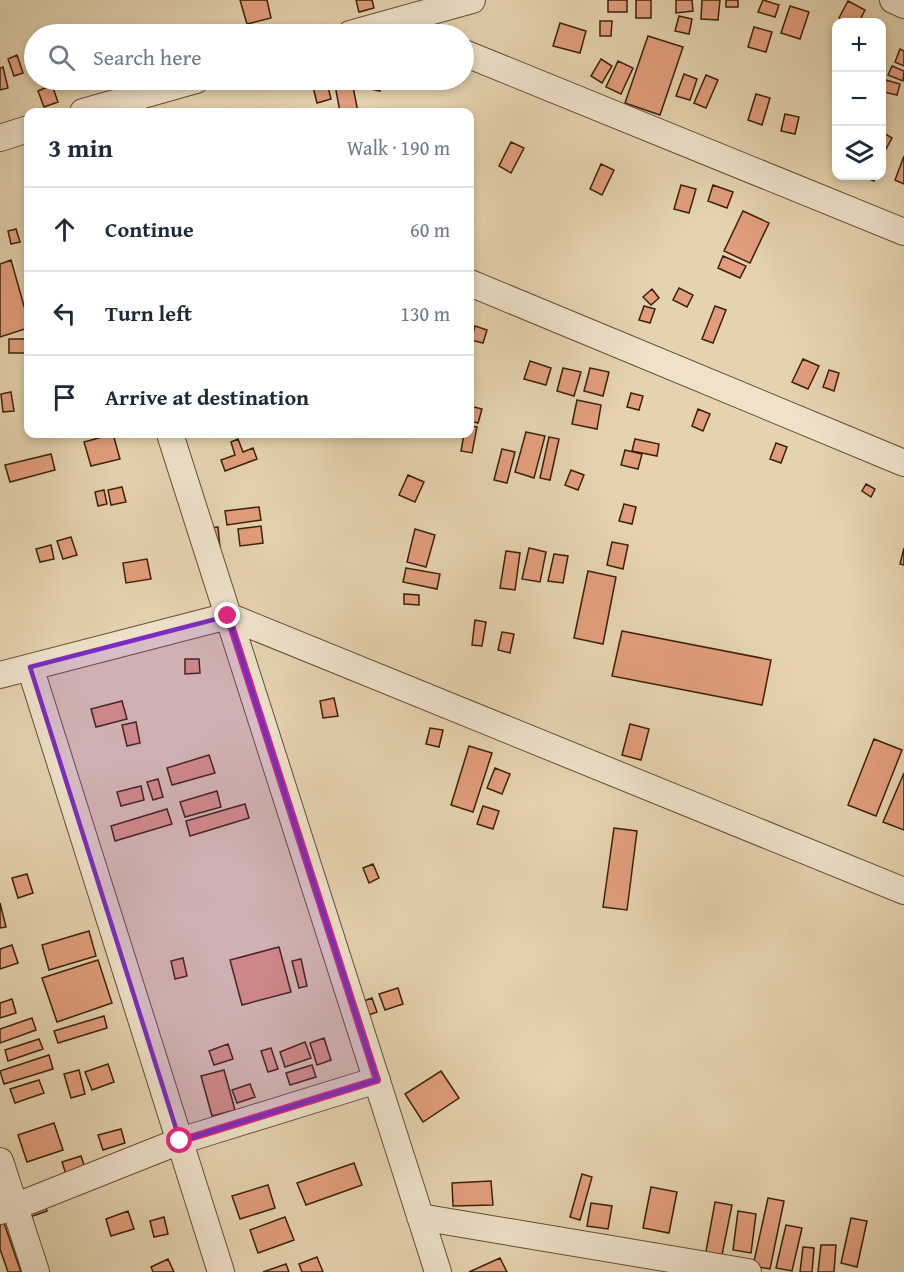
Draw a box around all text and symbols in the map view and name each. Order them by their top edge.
map controls [832,18,886,180]
button: + [832,18,886,72]
search box [24,24,474,90]
icon: search [45,41,78,74]
text: Search here [93,41,202,73]
button: − [832,72,886,126]
button: layers [832,126,886,180]
text: 3 min [48,128,113,167]
text: Walk · 190 m [347,133,450,162]
icon: ahead [48,213,81,246]
text: Continue [105,213,194,245]
text: 60 m [410,215,450,244]
icon: left [48,297,81,330]
text: Turn left [105,297,192,329]
text: 130 m [400,299,450,328]
icon: arrive [48,381,81,414]
text: Arrive at destination [105,381,309,413]
route end [214,602,240,628]
route start [166,1127,192,1153]

